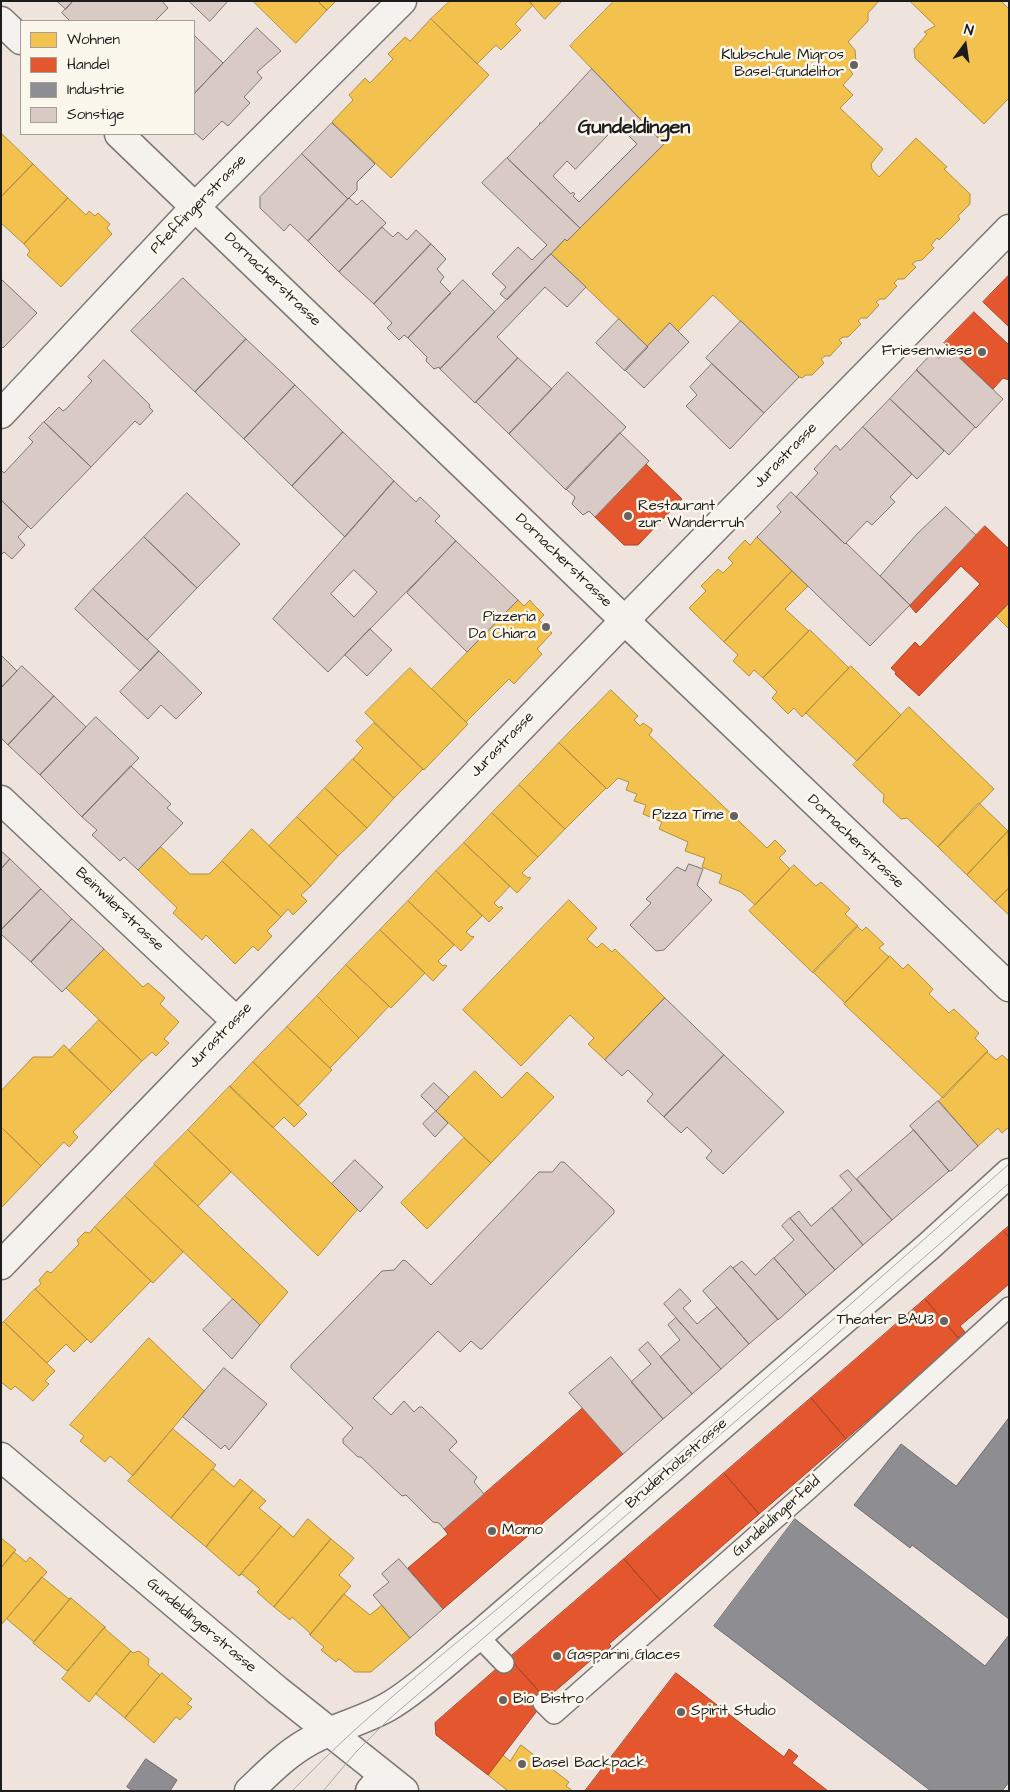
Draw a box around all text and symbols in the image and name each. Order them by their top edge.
legend [20,20,195,135]
north arrow [940,20,990,70]
text: N [962,20,975,41]
text: Wohnen [67,29,120,50]
place label: Klubschule Migros Basel-Gundelitor [721,47,844,82]
text: Handel [67,54,109,75]
marker: Klubschule Migros Basel-Gundelitor [848,59,860,71]
text: Industrie [67,79,124,100]
text: Sonstige [67,104,124,125]
district label: Gundeldingen [578,117,690,141]
street label: Pfeffingerstrasse [147,152,251,258]
street label: Dornacherstrasse [220,229,324,331]
place label: Friesenwiese [882,343,972,361]
marker: Friesenwiese [976,346,988,358]
street label: Jurastrasse [750,419,822,493]
place label: Restaurant zur Wanderruh [638,498,744,533]
street label: Dornacherstrasse [511,510,615,612]
marker: Restaurant zur Wanderruh [622,510,634,522]
place label: Pizzeria Da Chiara [469,609,536,644]
marker: Pizzeria Da Chiara [540,621,552,633]
street label: Jurastrasse [467,708,539,782]
street label: Dornacherstrasse [803,791,907,893]
place label: Pizza Time [652,807,724,825]
marker: Pizza Time [728,810,740,822]
street label: Beinwilerstrasse [71,864,167,956]
street label: Jurastrasse [185,999,257,1073]
place label: Theater BAU3 [837,1312,934,1330]
marker: Theater BAU3 [938,1315,950,1327]
street label: Bruderholzstrasse [622,1415,732,1513]
street label: Gundeldingerfeld [729,1473,825,1561]
place label: Momo [502,1522,543,1540]
marker: Momo [486,1525,498,1537]
street label: Gundeldingerstrasse [142,1575,260,1677]
place label: Gasparini Glaces [567,1647,680,1665]
marker: Gasparini Glaces [551,1650,563,1662]
place label: Bio Bistro [513,1691,584,1709]
marker: Bio Bistro [497,1694,509,1706]
place label: Spirit Studio [691,1703,776,1721]
marker: Spirit Studio [675,1706,687,1718]
place label: Basel Backpack [532,1755,646,1773]
marker: Basel Backpack [516,1758,528,1770]

